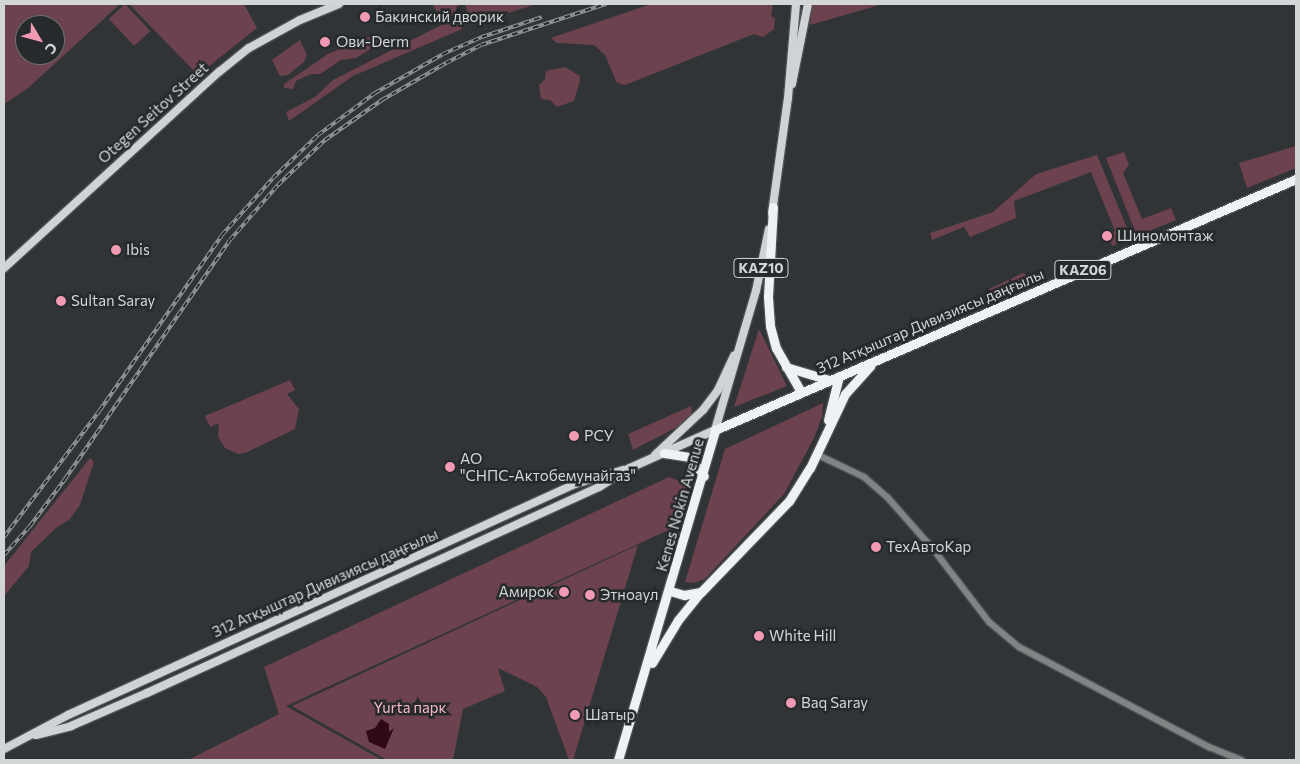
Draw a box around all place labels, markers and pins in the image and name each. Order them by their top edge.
place label: Бакинский дворик [375,8,504,26]
marker: Бакинский дворик [359,11,371,23]
place label: Ови-Derm [336,33,409,51]
marker: Ови-Derm [318,35,332,49]
place label: Шиномонтаж [1117,227,1214,245]
marker: Шиномонтаж [1101,230,1113,242]
place label: Ibis [126,241,150,259]
marker: Ibis [110,244,122,256]
place label: Sultan Saray [71,292,155,310]
marker: Sultan Saray [55,295,67,307]
place label: РСУ [584,427,614,445]
marker: РСУ [568,430,580,442]
place label: АО "СНПС-Актобемунайгаз" [460,449,636,484]
marker: АО "СНПС-Актобемунайгаз" [444,461,456,473]
place label: ТехАвтоКар [886,538,971,556]
marker: ТехАвтоКар [870,541,882,553]
place label: Амирок [499,583,554,601]
marker: Амирок [558,586,570,598]
place label: Этноаул [600,586,658,604]
marker: Этноаул [584,589,596,601]
place label: White Hill [769,627,836,645]
marker: White Hill [753,630,765,642]
place label: Baq Saray [801,694,868,712]
marker: Baq Saray [785,697,797,709]
place label: Шатыр [585,706,635,724]
marker: Шатыр [569,709,581,721]

